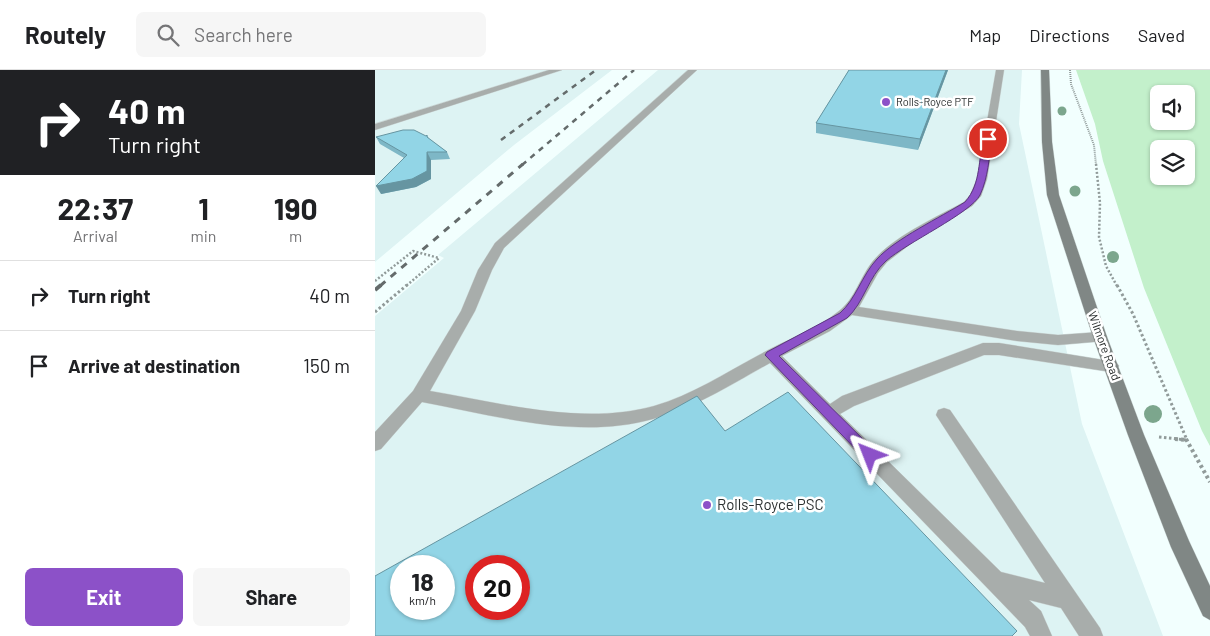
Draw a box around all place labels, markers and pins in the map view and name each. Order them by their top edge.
place label: Rolls-Royce PTF [896,95,974,108]
marker: Rolls-Royce PTF [880,96,892,108]
pin [967,118,1009,160]
place label: Rolls-Royce PSC [717,495,824,513]
marker: Rolls-Royce PSC [701,499,713,511]

